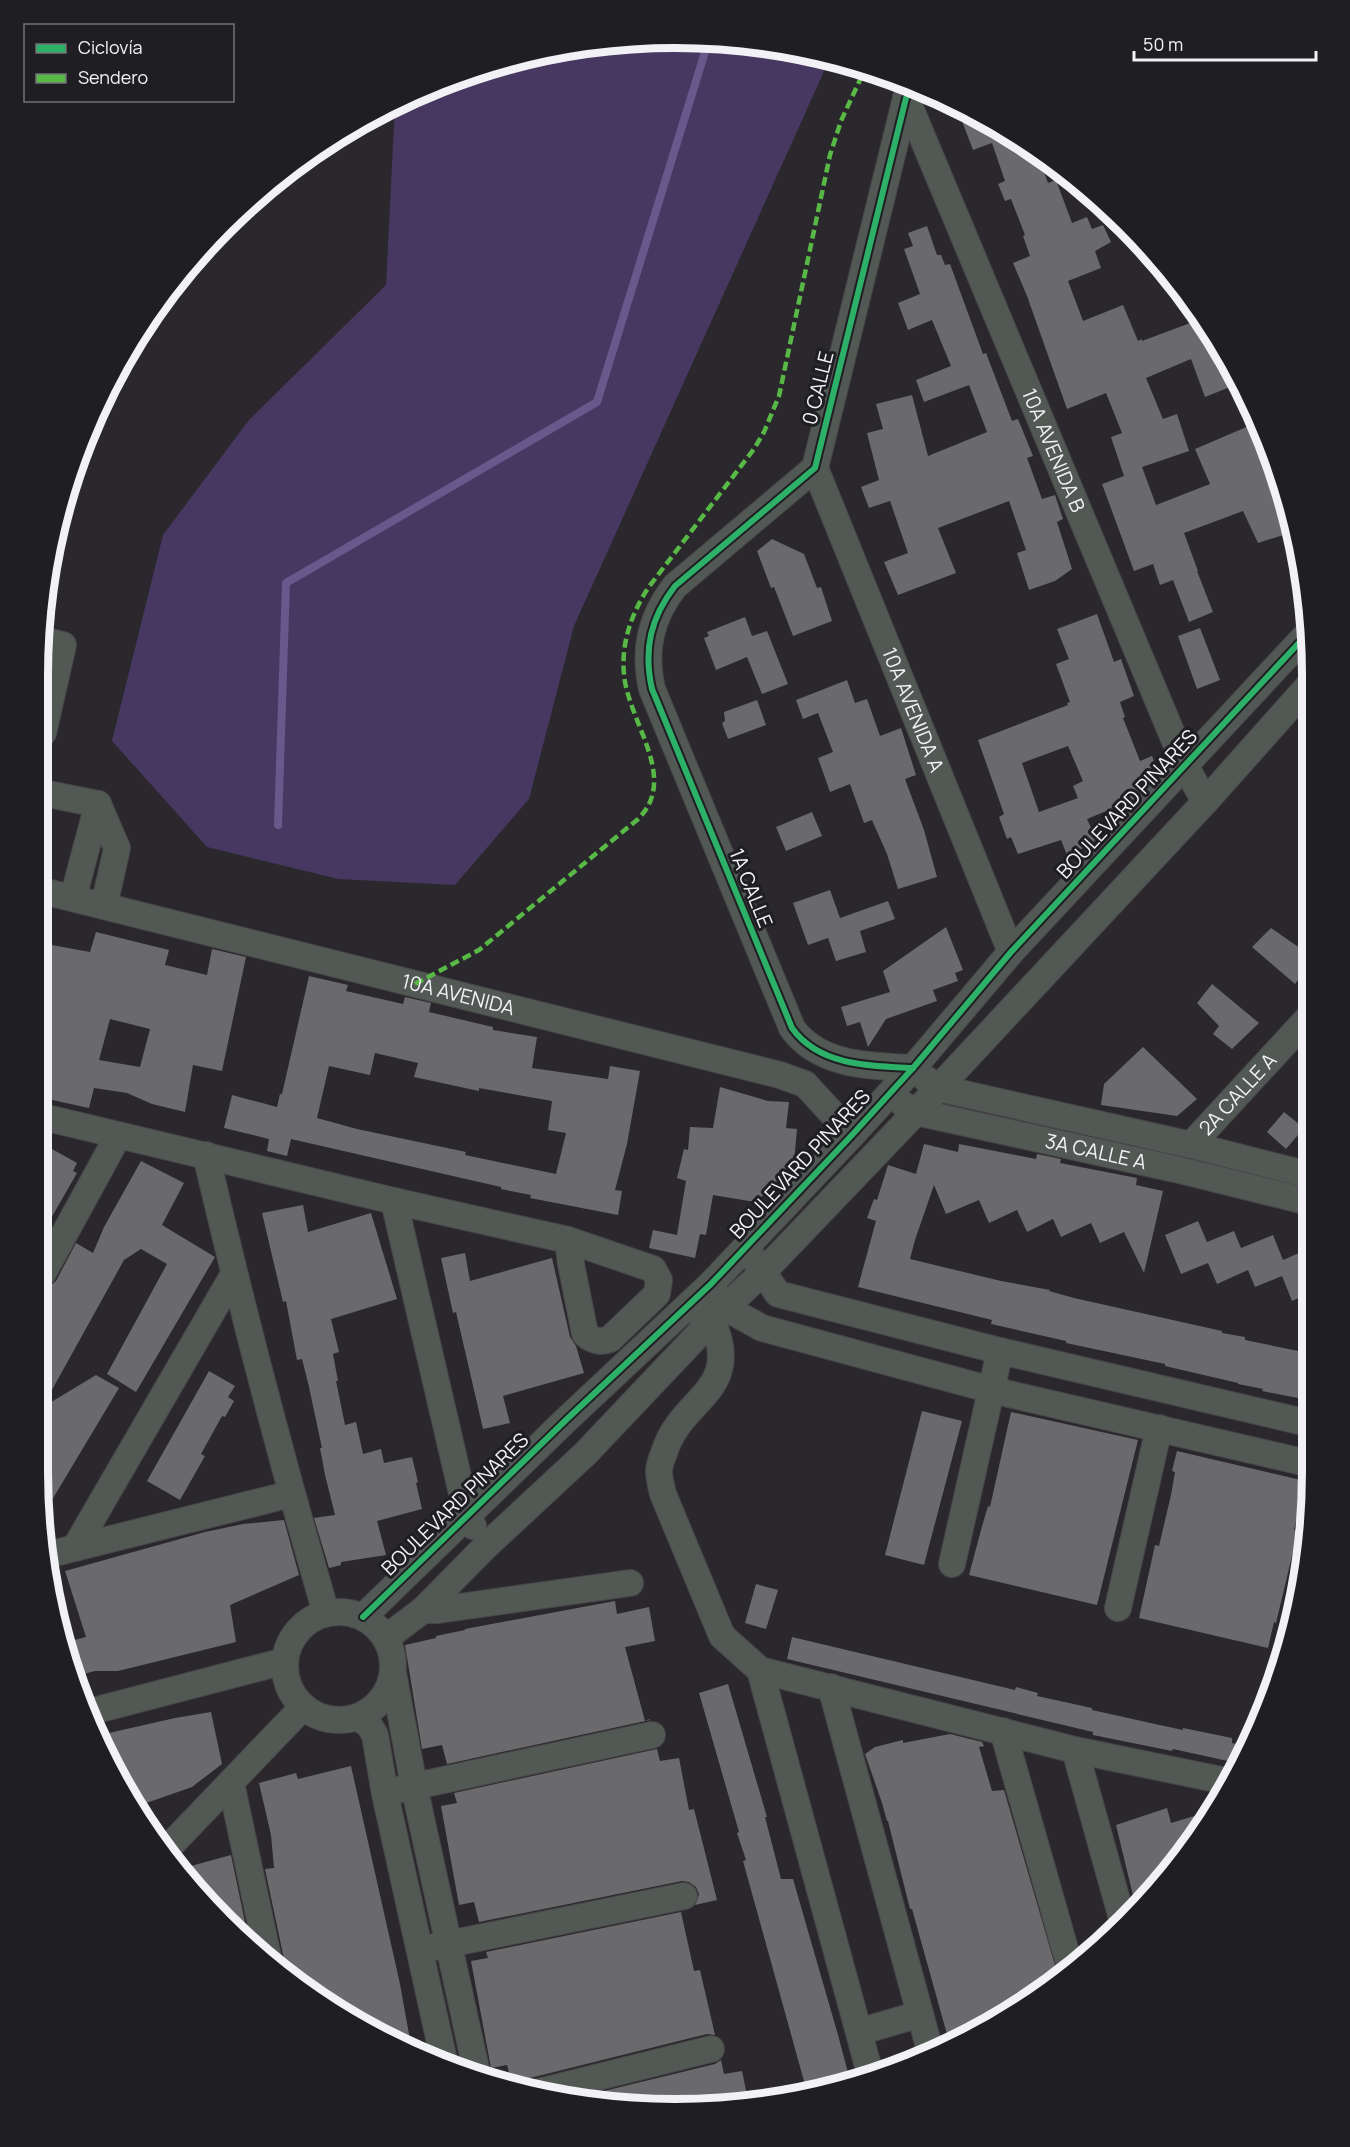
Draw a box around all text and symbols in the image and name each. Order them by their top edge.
legend [24,24,234,102]
scale bar [1134,24,1316,62]
text: 50 m [1143,32,1183,56]
text: Ciclovía [78,35,143,59]
text: Sendero [78,65,148,89]
street label: 0 CALLE [795,348,840,427]
street label: 10A AVENIDA B [1016,384,1092,516]
street label: 10A AVENIDA A [876,643,951,776]
street label: BOULEVARD PINARES [1050,723,1203,884]
street label: 1A CALLE [723,844,780,931]
street label: 10A AVENIDA [399,967,518,1021]
street label: 2A CALLE A [1193,1047,1282,1141]
street label: BOULEVARD PINARES [723,1083,876,1244]
street label: 3A CALLE A [1043,1127,1149,1175]
street label: BOULEVARD PINARES [375,1426,534,1581]

